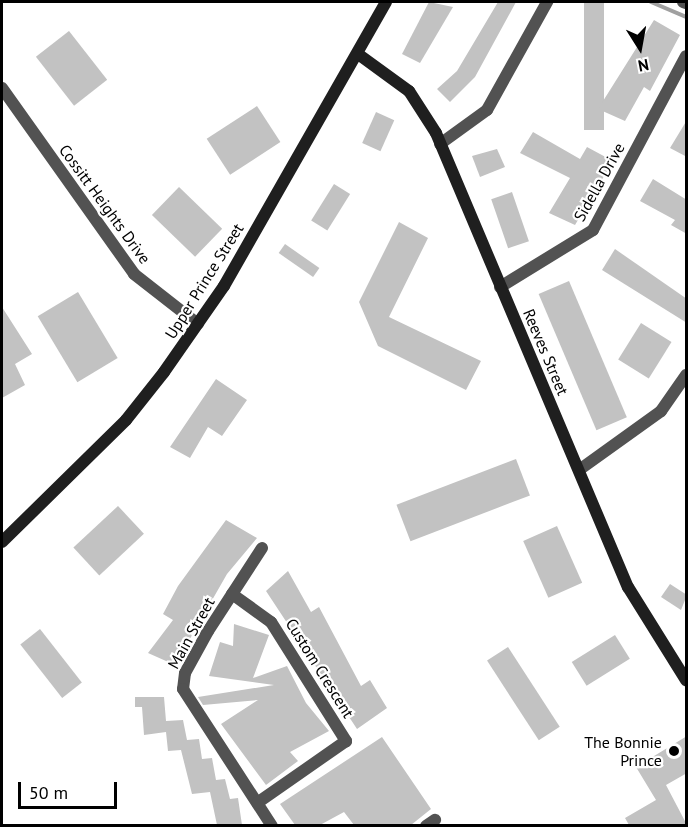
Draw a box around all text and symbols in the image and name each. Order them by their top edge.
north arrow [610,18,670,78]
text: N [636,55,651,76]
street label: Sidella Drive [570,139,628,225]
street label: Cossitt Heights Drive [55,141,155,267]
street label: Upper Prince Street [161,220,247,342]
street label: Reeves Street [519,306,573,398]
street label: Main Street [164,594,218,672]
street label: Custom Crescent [282,615,358,721]
place label: The Bonnie Prince [584,732,662,770]
marker: The Bonnie Prince [667,744,681,758]
scale bar [21,770,120,808]
text: 50 m [29,781,68,804]

